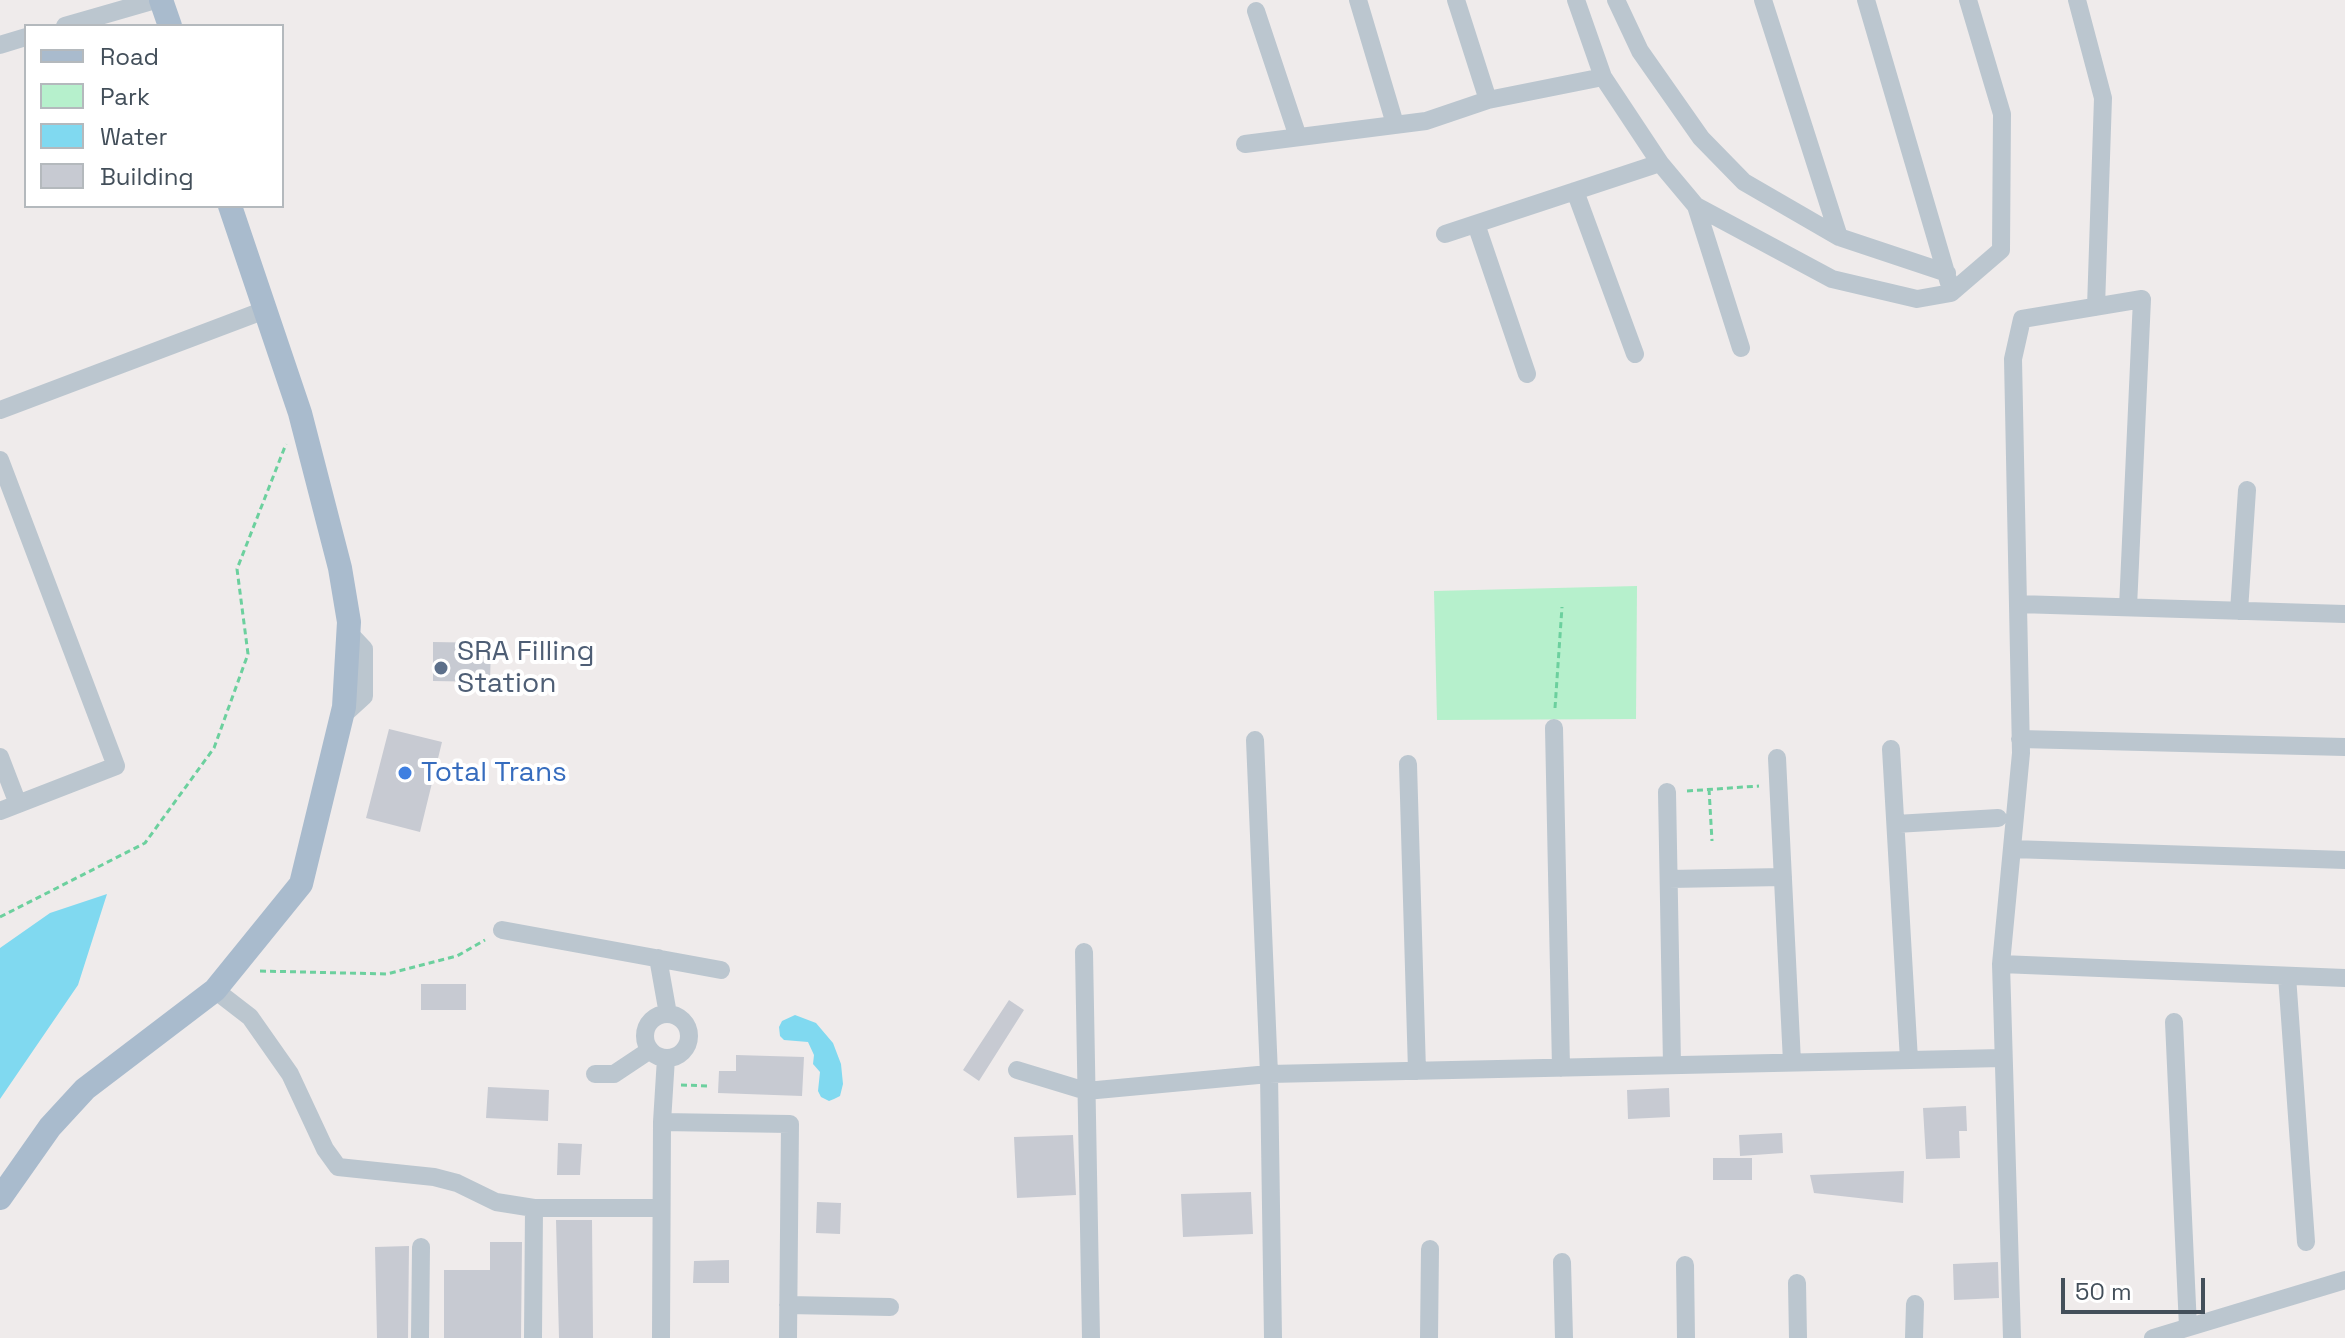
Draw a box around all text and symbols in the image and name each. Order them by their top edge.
legend [24,24,284,208]
text: Road [100,41,159,72]
text: Park [100,81,150,112]
text: Water [100,121,168,152]
text: Building [100,161,194,192]
place label: SRA Filling Station [457,635,594,701]
marker: SRA Filling Station [432,659,450,677]
place label: Total Trans [421,756,567,790]
marker: Total Trans [396,764,414,782]
scale bar [2065,1262,2209,1312]
text: 50 m [2075,1276,2132,1307]

